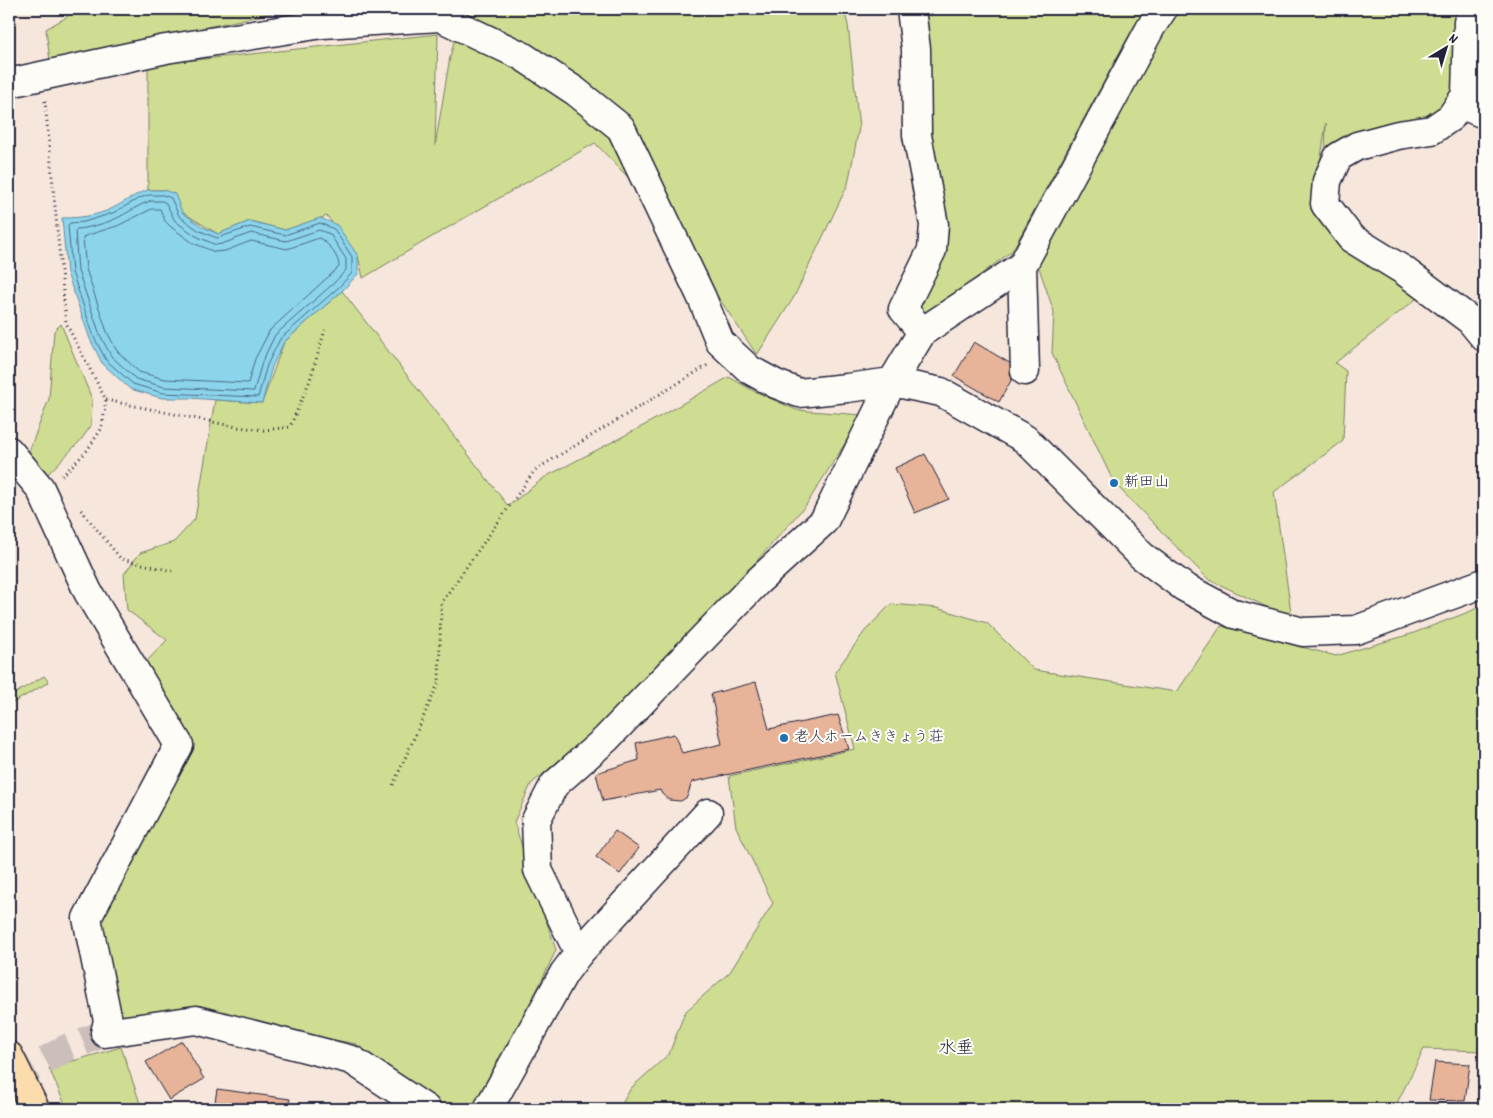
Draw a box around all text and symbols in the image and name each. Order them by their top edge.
north arrow [1420,22,1470,72]
text: N [1444,29,1462,49]
place label: 新田山 [1124,472,1169,494]
marker: 新田山 [1108,477,1120,489]
place label: 老人ホームききょう荘 [794,727,943,749]
marker: 老人ホームききょう荘 [778,732,790,744]
district label: 水垂 [938,1037,974,1062]

